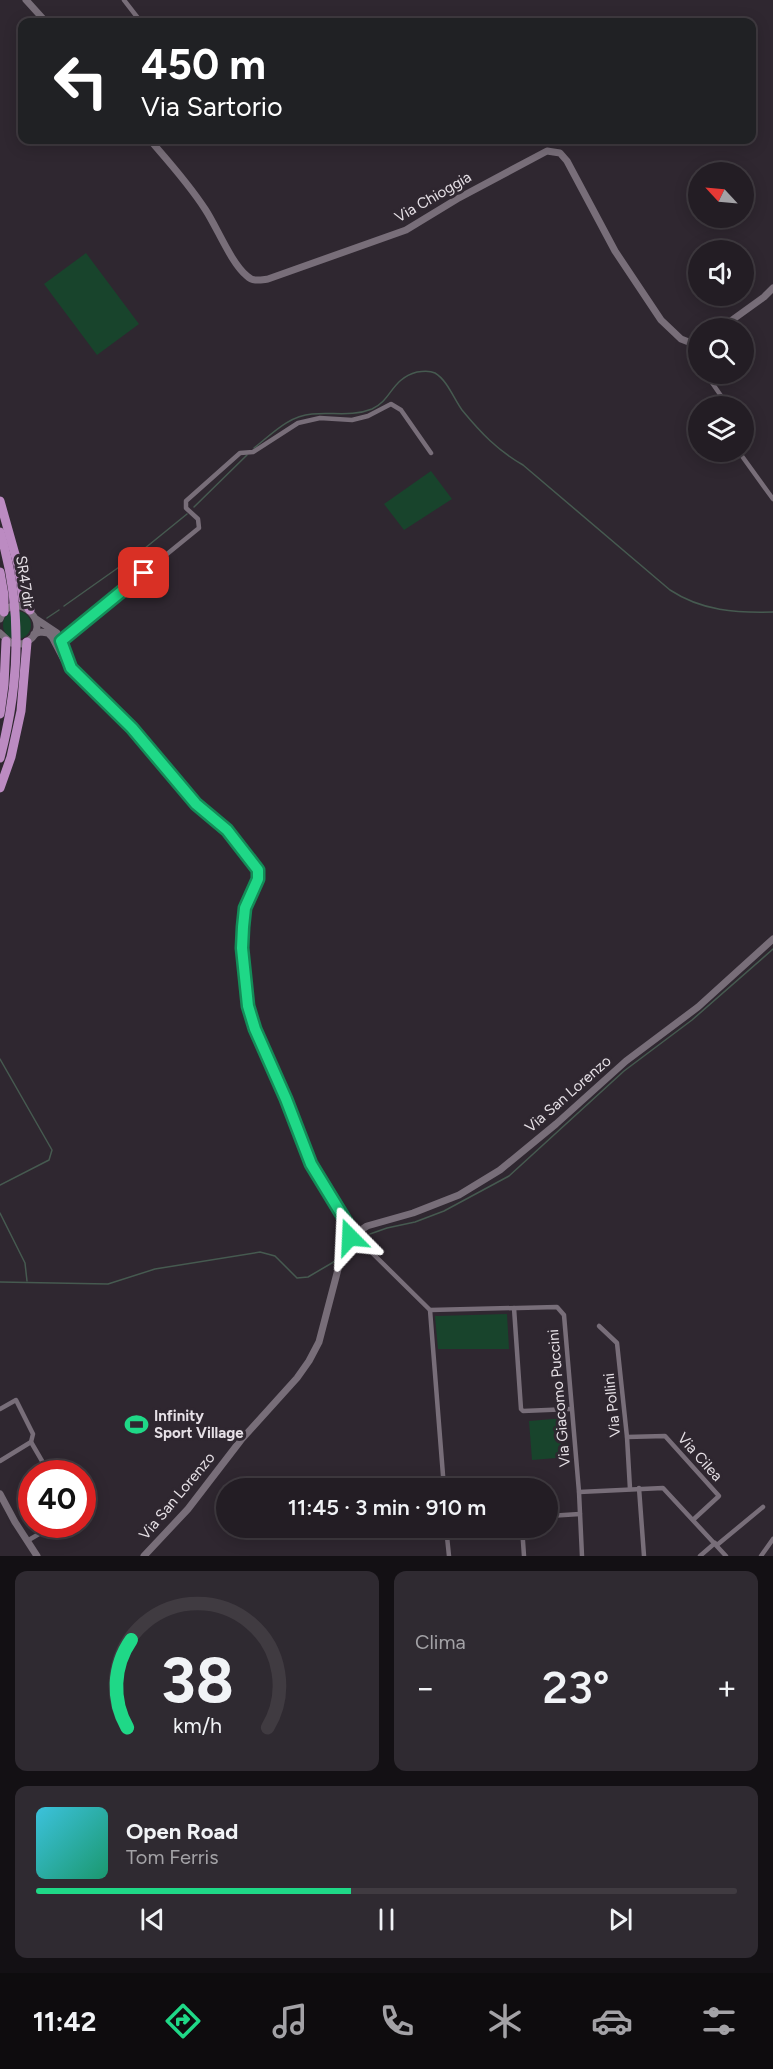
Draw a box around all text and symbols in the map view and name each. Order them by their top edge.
text: 450 m [141,39,266,90]
icon: left [42,42,120,120]
text: Via Sartorio [141,90,283,123]
north arrow [688,162,754,228]
map controls [688,162,754,462]
street label: Via Chioggia [392,168,474,226]
button: sound [688,240,754,306]
button: search [688,318,754,384]
button: layers [688,396,754,462]
pin [118,547,169,598]
street label: SR47dir [12,554,38,610]
icon: arrive [127,556,160,589]
street label: Via San Lorenzo [521,1051,615,1136]
position arrow [318,1205,382,1269]
street label: Via Giacomo Puccini [544,1328,574,1468]
street label: Via Pollini [600,1372,624,1438]
place label: Infinity Sport Village [154,1407,244,1442]
sports icon: Infinity Sport Village [123,1412,149,1438]
street label: Via Cilea [674,1429,726,1485]
street label: Via San Lorenzo [135,1448,219,1543]
speed limit sign: 40 [18,1460,96,1538]
text: 11:45 · 3 min · 910 m [288,1494,486,1521]
text: Clima [415,1630,466,1654]
text: 38 [161,1643,233,1718]
text: 23° [542,1660,610,1714]
text: − [415,1668,436,1707]
text: + [716,1668,737,1707]
text: km/h [173,1713,221,1738]
text: Open Road [126,1818,238,1845]
text: Tom Ferris [126,1845,219,1869]
icon: previous [136,1903,169,1936]
icon: pause [370,1903,403,1936]
icon: next [604,1903,637,1936]
icon: directions [162,2000,204,2042]
icon: music [269,2000,311,2042]
icon: phone [376,2000,418,2042]
icon: climate [484,2000,526,2042]
icon: car [591,2000,633,2042]
icon: filters [698,2000,740,2042]
text: 11:42 [33,2005,96,2038]

